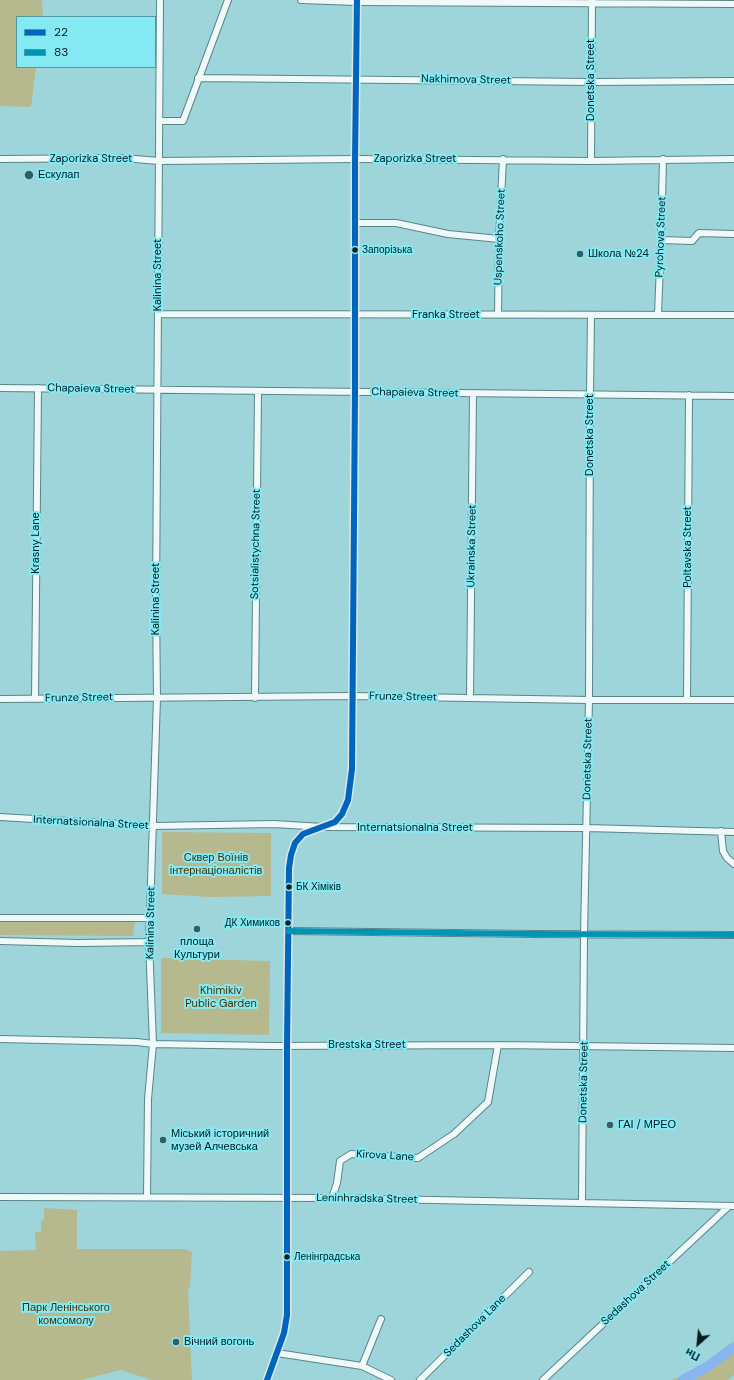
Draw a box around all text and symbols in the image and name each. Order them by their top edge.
legend [16,16,156,68]
text: 22 [54,24,68,40]
street label: Donetska Street [584,39,598,121]
text: 83 [54,44,68,60]
street label: Nakhimova Street [421,73,511,87]
street label: Zaporizka Street [50,152,132,166]
street label: Zaporizka Street [374,152,456,166]
place label: Ескулап [38,168,79,182]
marker: Ескулап [23,169,35,181]
street label: Uspenskoho Street [492,189,508,285]
street label: Pyrohova Street [653,196,669,278]
street label: Kalinina Street [151,239,165,311]
place label: Запорізька [362,244,412,256]
marker: Запорізька [350,245,360,255]
place label: Школа №24 [588,247,649,261]
marker: Школа №24 [575,249,585,259]
street label: Franka Street [412,308,480,322]
street label: Chapaieva Street [47,382,135,396]
street label: Chapaieva Street [371,386,459,400]
street label: Donetska Street [583,394,597,476]
street label: Sotsialistychna Street [248,489,264,599]
street label: Ukrainska Street [465,504,479,588]
street label: Poltavska Street [681,506,695,588]
street label: Krasny Lane [29,512,43,574]
street label: Kalinina Street [149,563,163,635]
street label: Frunze Street [369,690,437,704]
street label: Frunze Street [45,691,113,705]
street label: Donetska Street [581,718,595,800]
street label: Internatsionalna Street [33,813,149,833]
street label: Internatsionalna Street [357,821,473,835]
park label: Сквер Воїнів інтернаціоналістів [170,851,262,877]
place label: БК Хіміків [296,881,341,893]
marker: БК Хіміків [284,882,294,892]
street label: Kalinina Street [144,887,158,959]
place label: ДК Химиков [225,917,280,929]
marker: ДК Химиков [283,918,293,928]
marker: площа Культури [192,924,202,934]
place label: площа Культури [174,935,220,961]
park label: Khimikiv Public Garden [185,984,257,1010]
street label: Brestska Street [328,1038,406,1052]
street label: Donetska Street [577,1041,591,1123]
place label: ГАІ / МРЕО [618,1118,676,1132]
marker: ГАІ / МРЕО [605,1120,615,1130]
place label: Міський історичний музей Алчевська [171,1127,269,1153]
marker: Міський історичний музей Алчевська [158,1135,168,1145]
street label: Kirova Lane [356,1148,414,1164]
street label: Leninhradska Street [316,1192,418,1206]
place label: Ленінградська [294,1251,360,1263]
marker: Ленінградська [282,1252,292,1262]
street label: Sedashova Street [599,1258,673,1328]
street label: Sedashova Lane [441,1292,509,1360]
park label: Парк Ленінського комсомолу [22,1301,110,1327]
north arrow [678,1324,718,1364]
place label: Вічний вогонь [184,1335,254,1349]
marker: Вічний вогонь [171,1337,181,1347]
text: Пн [683,1345,702,1364]

